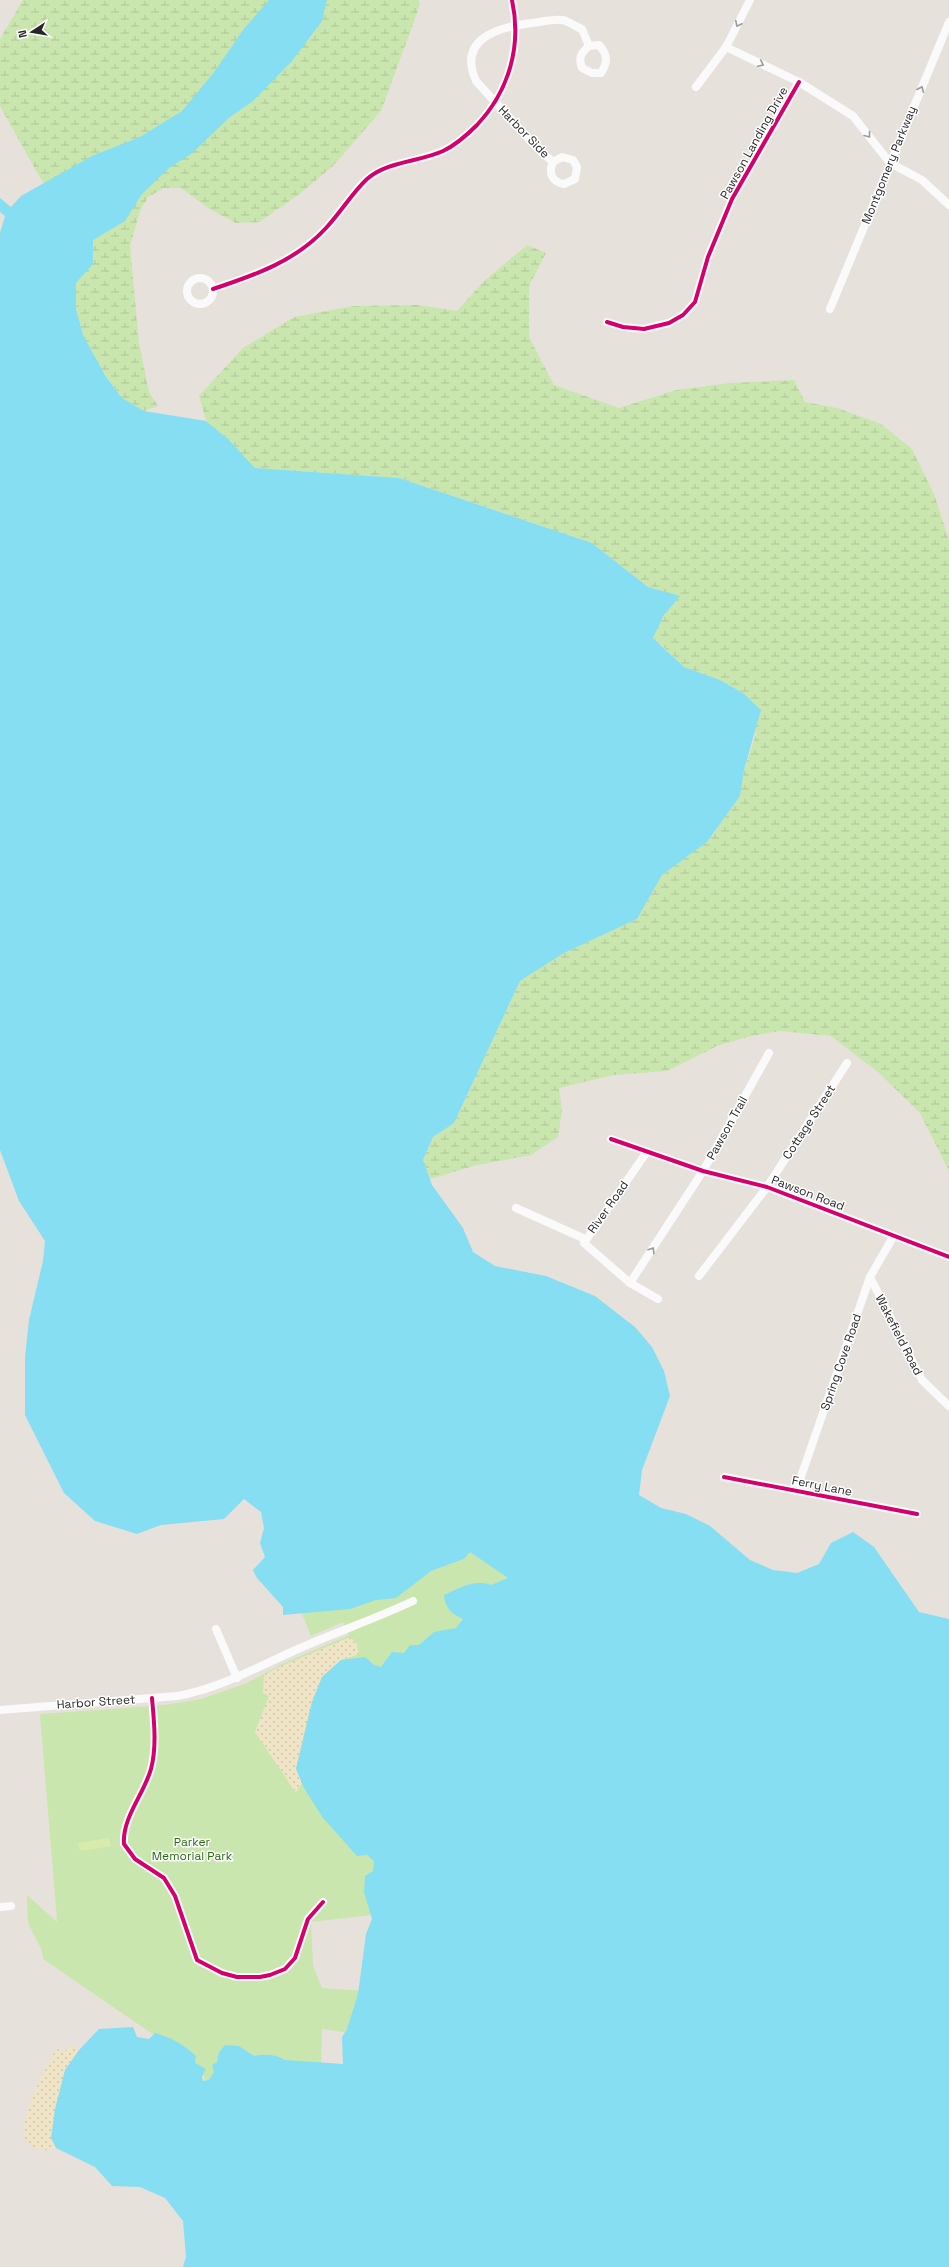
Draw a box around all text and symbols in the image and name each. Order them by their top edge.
north arrow [12,12,52,52]
one-way arrow [735,19,742,27]
text: N [15,29,30,39]
one-way arrow [756,59,764,67]
street label: Pawson Landing Drive [716,84,792,202]
one-way arrow [916,85,924,93]
street label: Harbor Side [495,102,553,162]
street label: Montgomery Parkway [858,103,920,227]
one-way arrow [863,130,870,137]
street label: Cottage Street [779,1082,839,1162]
street label: Pawson Trail [703,1093,751,1163]
street label: Pawson Road [769,1172,847,1214]
street label: River Road [584,1177,632,1237]
one-way arrow [647,1247,655,1254]
street label: Wakefield Road [872,1292,926,1378]
street label: Spring Cove Road [817,1311,865,1413]
street label: Ferry Lane [791,1472,853,1500]
street label: Harbor Street [56,1691,136,1713]
park label: Parker Memorial Park [152,1834,233,1864]

